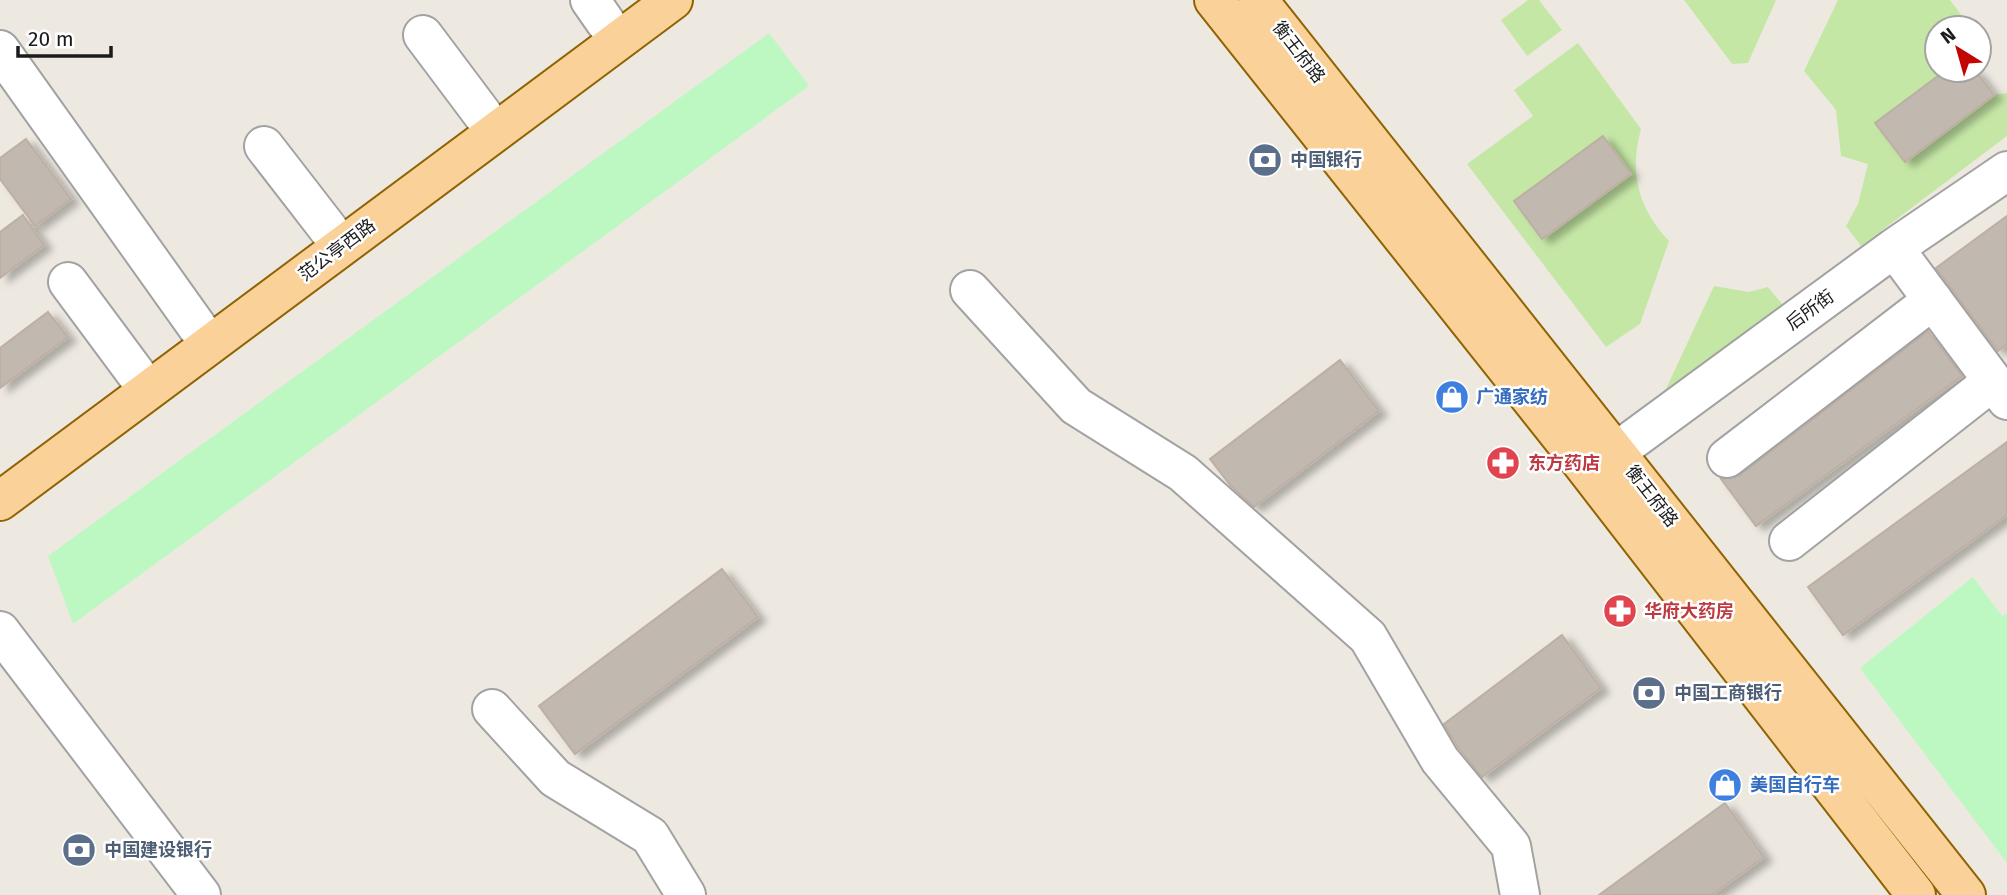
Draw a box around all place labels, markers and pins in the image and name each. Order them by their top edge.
bank icon: 中国银行 [1246,141,1284,179]
place label: 中国银行 [1290,149,1362,171]
shop icon: 广通家纺 [1433,378,1471,416]
place label: 广通家纺 [1476,386,1548,408]
pharmacy icon: 东方药店 [1484,444,1522,482]
place label: 东方药店 [1528,452,1600,474]
pharmacy icon: 华府大药房 [1601,592,1639,630]
place label: 华府大药房 [1644,600,1734,622]
bank icon: 中国工商银行 [1630,674,1668,712]
place label: 中国工商银行 [1674,682,1782,704]
shop icon: 美国自行车 [1706,766,1744,804]
place label: 美国自行车 [1750,774,1840,796]
bank icon: 中国建设银行 [60,831,98,869]
place label: 中国建设银行 [104,839,212,861]

